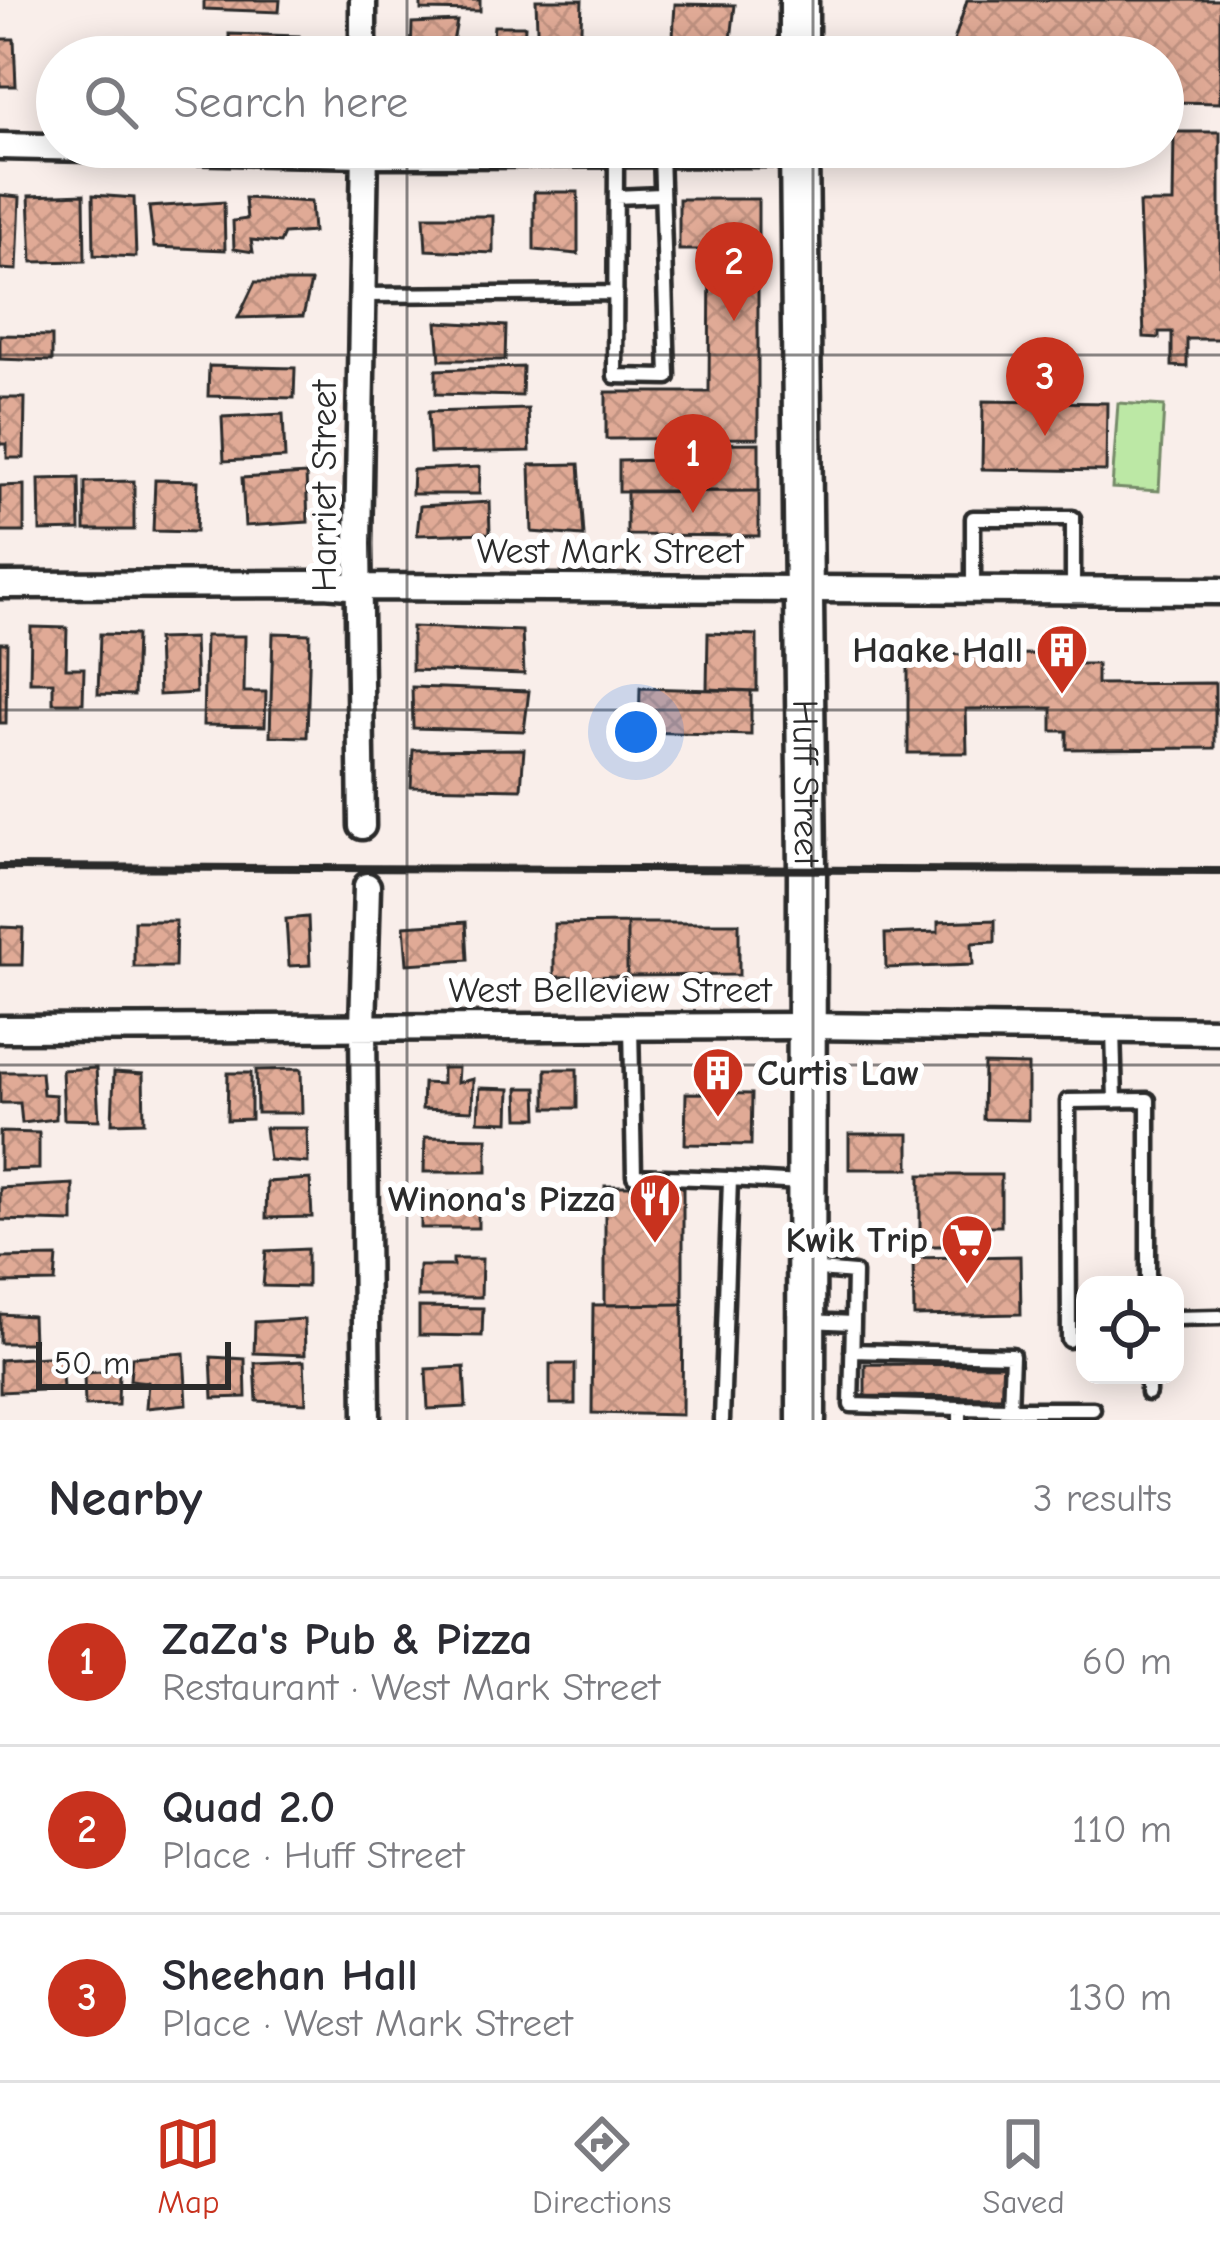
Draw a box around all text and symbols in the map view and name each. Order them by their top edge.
search box [36,36,1184,168]
icon: search [78,69,144,135]
text: Search here [174,76,408,128]
pin: 2 [695,222,773,321]
pin: 3 [1006,337,1084,436]
street label: Harriet Street [304,378,345,592]
pin: 1 [654,414,732,513]
street label: West Mark Street [477,531,745,572]
building icon: Haake Hall [1034,622,1090,696]
place label: Haake Hall [852,630,1023,671]
street label: Huff Street [785,699,827,868]
your location [606,702,666,762]
street label: West Belleview Street [448,970,773,1011]
building icon: Curtis Law [690,1045,746,1119]
place label: Curtis Law [757,1053,920,1094]
restaurant icon: Winona's Pizza [627,1171,683,1245]
place label: Winona's Pizza [388,1179,616,1220]
supermarket icon: Kwik Trip [939,1212,995,1286]
place label: Kwik Trip [785,1220,928,1261]
map controls [1076,1276,1184,1384]
button: locate [1076,1276,1184,1384]
scale bar [36,1336,231,1389]
text: 50 m [54,1344,130,1382]
text: Nearby [48,1469,202,1528]
text: 3 results [1033,1476,1172,1521]
text: ZaZa's Pub & Pizza [162,1613,532,1665]
text: 1 [79,1639,95,1684]
text: 60 m [1082,1639,1172,1684]
text: Restaurant · West Mark Street [162,1665,660,1710]
text: Quad 2.0 [162,1781,335,1833]
text: 2 [77,1807,97,1852]
text: 110 m [1072,1807,1172,1852]
text: Place · Huff Street [162,1833,464,1878]
text: Sheehan Hall [162,1949,418,2001]
text: 3 [77,1975,97,2020]
text: 130 m [1068,1975,1172,2020]
text: Place · West Mark Street [162,2001,573,2046]
tab: Map [155,2111,221,2221]
tab: Directions [532,2111,672,2221]
tab: Saved [982,2111,1065,2221]

